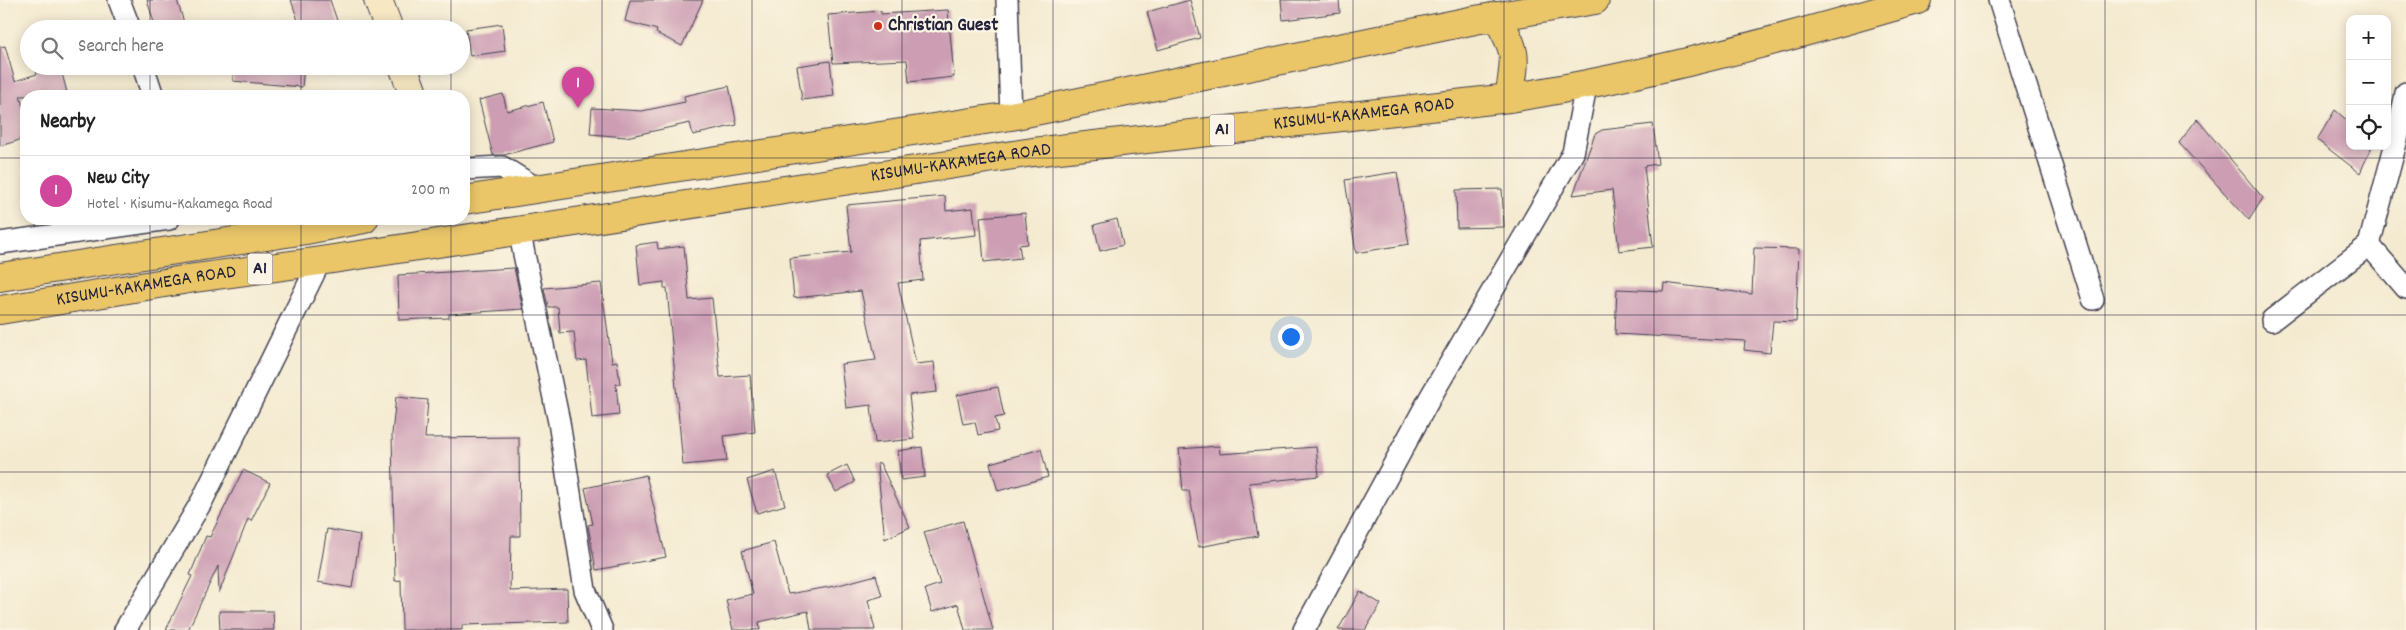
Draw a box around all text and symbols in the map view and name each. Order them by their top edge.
place label: Christian Guest [888,13,998,40]
map controls [2346,15,2391,150]
button: + [2346,15,2391,60]
search box [20,20,470,75]
marker: Christian Guest [872,20,884,32]
icon: search [38,34,66,62]
text: Search here [78,34,164,61]
button: − [2346,60,2391,105]
pin: 1 [562,67,594,108]
street label: KISUMU-KAKAMEGA ROAD [1272,91,1456,138]
button: locate [2346,105,2391,150]
text: Nearby [40,108,95,138]
road number: A1 [1210,114,1234,146]
street label: KISUMU-KAKAMEGA ROAD [869,137,1052,190]
text: New City [87,166,149,193]
text: 1 [54,179,58,202]
text: 200 m [411,179,450,202]
text: Hotel · Kisumu-Kakamega Road [87,193,272,216]
road number: A1 [248,253,272,284]
street label: KISUMU-KAKAMEGA ROAD [54,259,238,314]
your location [1278,324,1304,350]

